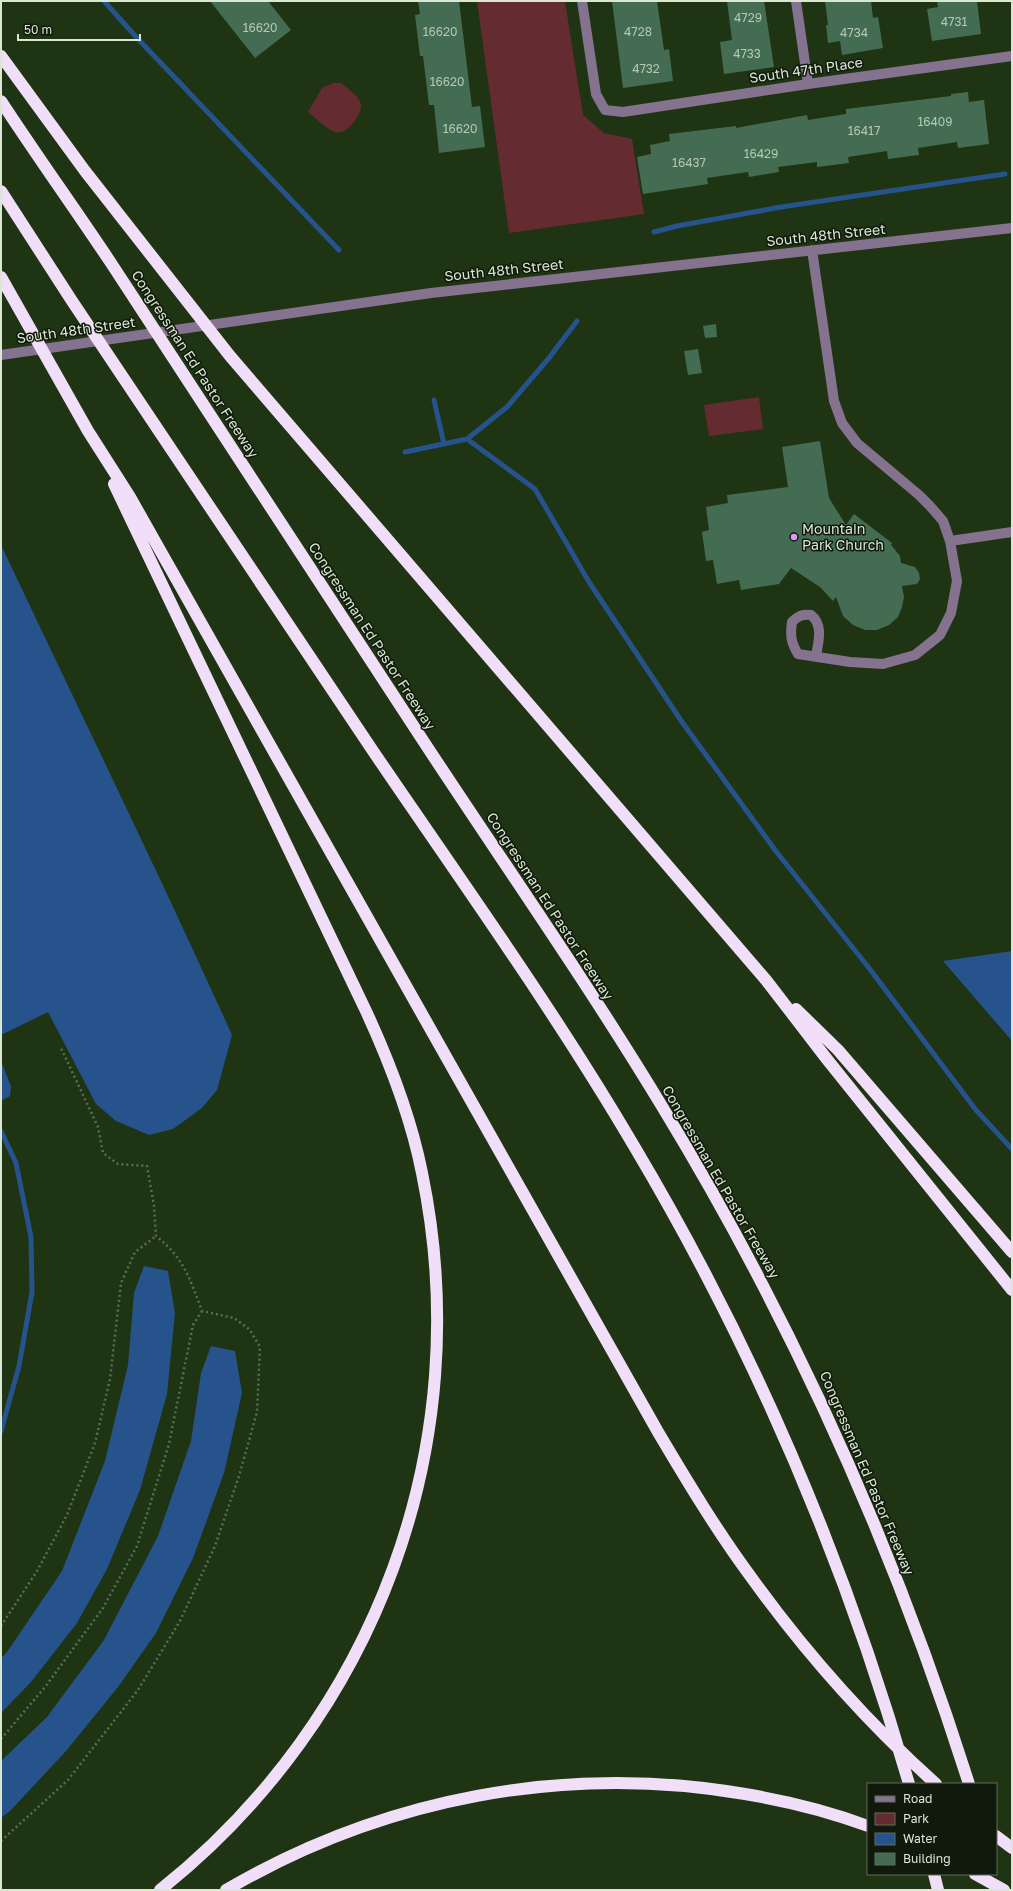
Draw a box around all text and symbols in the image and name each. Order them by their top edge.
house number: 4729 [734,10,762,25]
house number: 4731 [941,14,967,29]
scale bar [18,16,140,42]
house number: 16620 [243,20,277,35]
text: 50 m [24,22,52,37]
house number: 16620 [423,24,457,39]
house number: 4728 [624,24,652,39]
house number: 4734 [840,25,868,40]
house number: 4733 [733,46,761,61]
street label: South 47th Place [748,53,864,86]
house number: 4732 [632,61,660,76]
house number: 16620 [430,74,464,89]
house number: 16409 [917,114,953,129]
house number: 16620 [443,121,477,136]
house number: 16417 [848,123,880,138]
house number: 16429 [744,146,778,161]
house number: 16437 [672,155,706,170]
street label: South 48th Street [765,220,886,249]
street label: South 48th Street [443,255,564,284]
street label: Congressman Ed Pastor Freeway [128,267,263,461]
street label: South 48th Street [15,313,136,346]
place label: Mountain Park Church [802,520,884,553]
marker: Mountain Park Church [789,532,799,542]
street label: Congressman Ed Pastor Freeway [305,539,440,733]
street label: Congressman Ed Pastor Freeway [483,809,618,1003]
street label: Congressman Ed Pastor Freeway [659,1082,784,1281]
street label: Congressman Ed Pastor Freeway [817,1368,918,1577]
legend [867,1783,997,1875]
text: Road [903,1791,932,1806]
text: Park [903,1811,929,1826]
text: Water [903,1831,937,1846]
text: Building [903,1851,951,1866]

